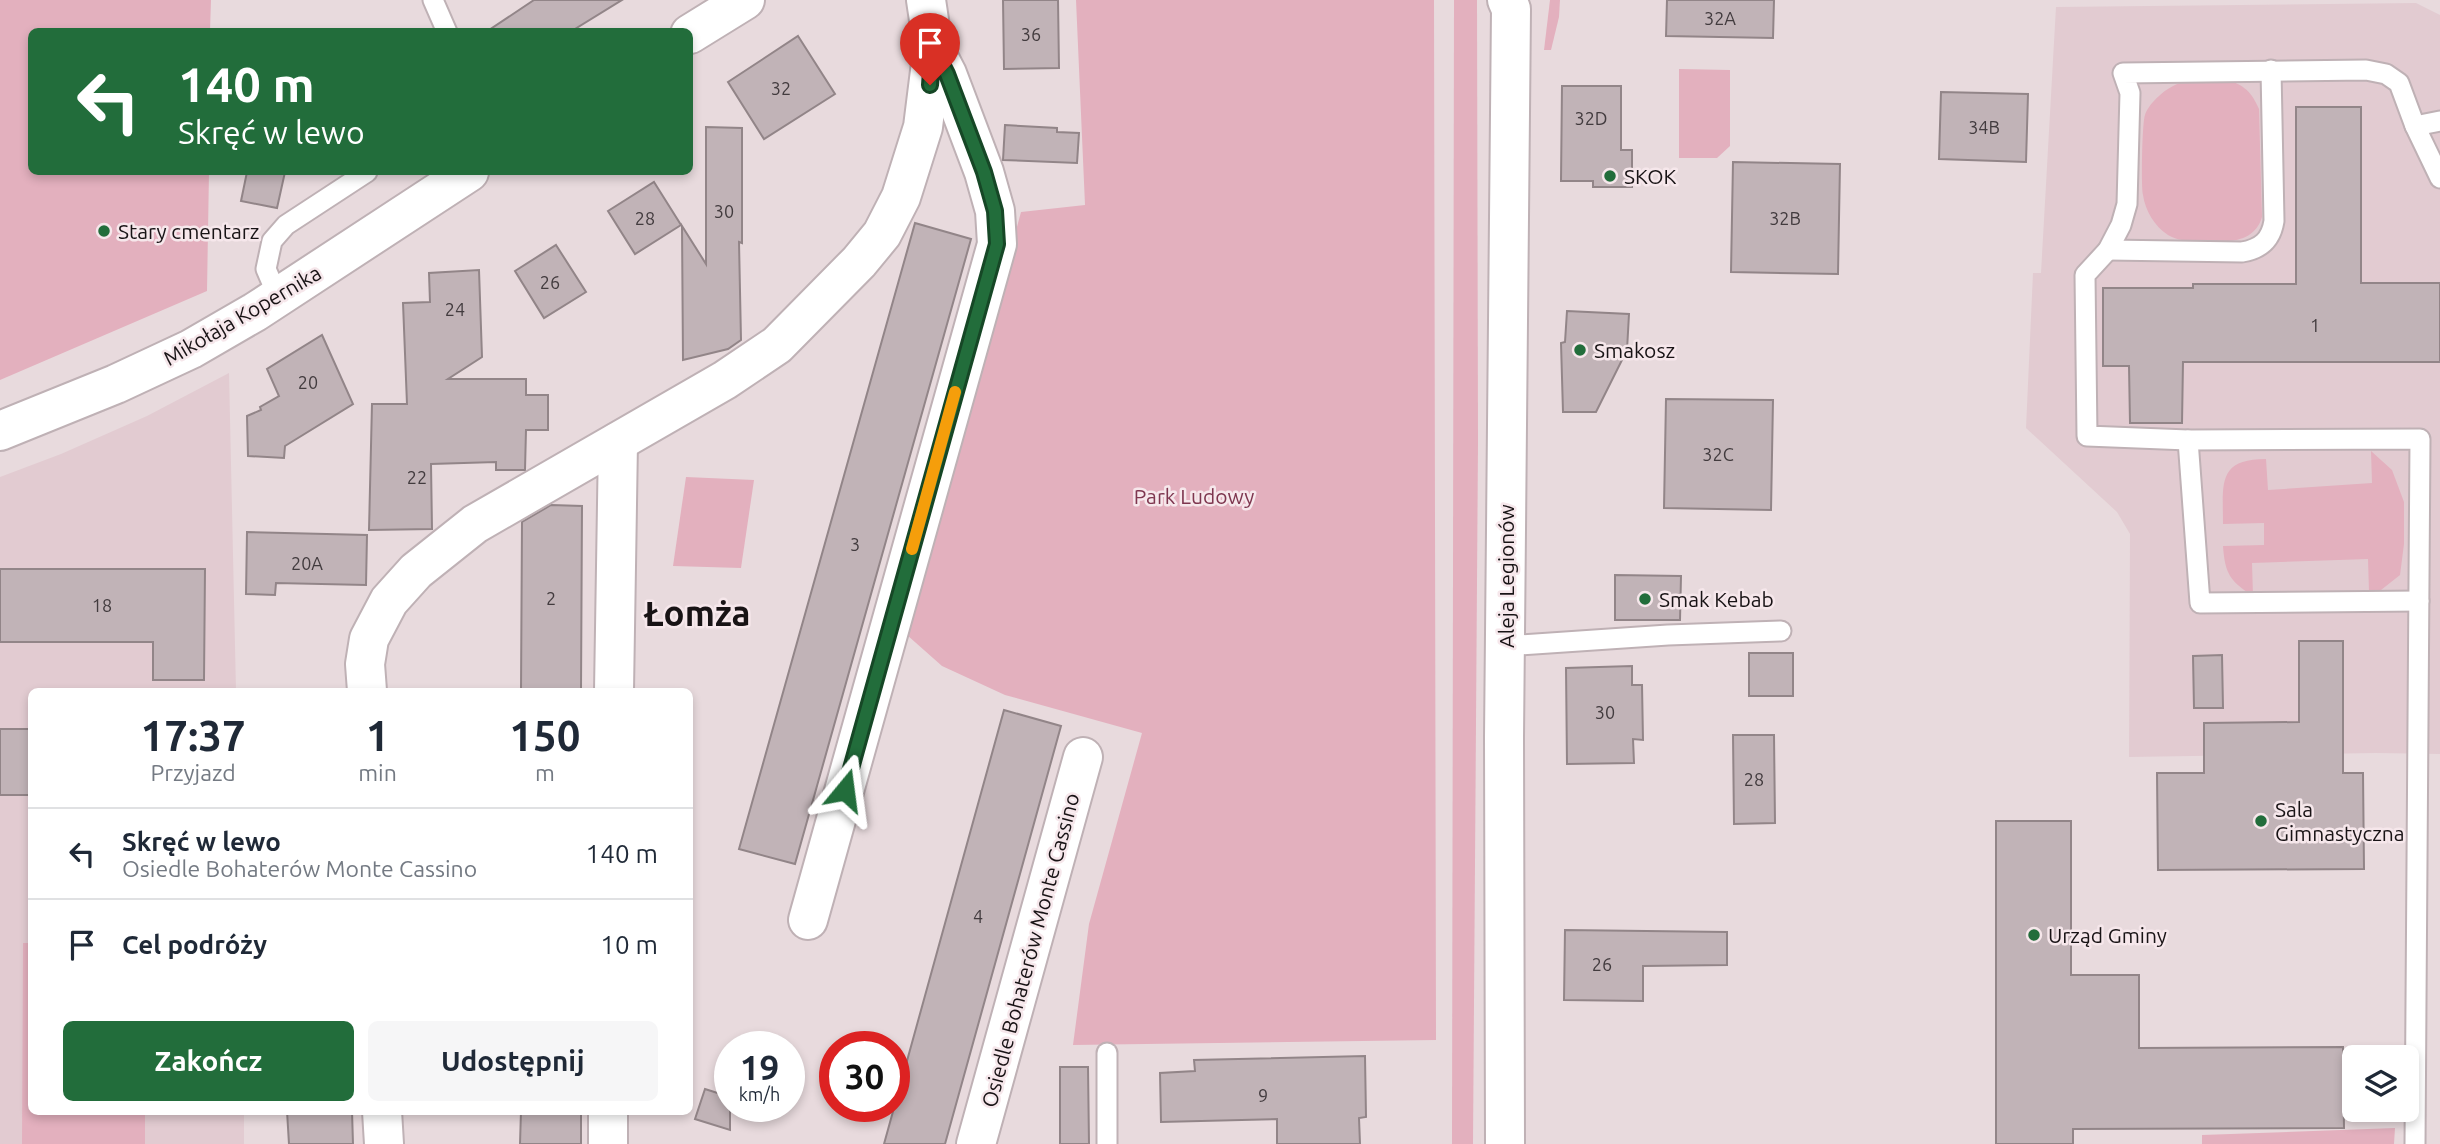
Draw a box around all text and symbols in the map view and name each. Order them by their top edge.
house number: 32A [1704,8,1736,28]
pin [900,13,960,85]
icon: arrive [911,24,949,62]
house number: 36 [1021,24,1041,44]
icon: left [63,56,154,147]
text: 140 m [178,56,315,111]
house number: 32 [771,78,791,98]
house number: 32D [1574,108,1608,128]
text: Skręć w lewo [178,114,365,150]
house number: 34B [1968,117,2000,137]
place label: SKOK [1624,164,1677,188]
marker: SKOK [1602,168,1618,184]
house number: 30 [714,201,734,221]
house number: 28 [635,208,655,228]
house number: 32B [1769,208,1801,228]
place label: Stary cmentarz [118,219,259,243]
marker: Stary cmentarz [96,223,112,239]
street label: Mikołaja Kopernika [159,260,325,370]
house number: 26 [540,272,560,292]
house number: 24 [445,299,465,319]
house number: 1 [2310,315,2320,335]
place label: Smakosz [1594,338,1675,362]
marker: Smakosz [1572,342,1588,358]
house number: 20 [298,372,318,392]
house number: 32C [1702,444,1734,464]
house number: 22 [407,467,427,487]
park label: Park Ludowy [1134,484,1254,508]
street label: Aleja Legionów [1494,504,1518,648]
house number: 3 [850,534,860,554]
house number: 20A [291,553,323,573]
place label: Smak Kebab [1659,587,1774,611]
house number: 2 [546,588,556,608]
marker: Smak Kebab [1637,591,1653,607]
district label: Łomża [643,593,751,633]
house number: 18 [92,595,112,615]
house number: 30 [1595,702,1615,722]
text: 17:37 [141,712,246,759]
text: 1 [366,712,389,759]
text: 150 [509,712,580,759]
position arrow [808,753,882,827]
text: Przyjazd [150,760,236,785]
text: min [358,760,397,785]
text: m [535,760,555,785]
house number: 28 [1744,769,1764,789]
street label: Osiedle Bohaterów Monte Cassino [976,790,1084,1110]
place label: Sala Gimnastyczna [2275,797,2405,845]
marker: Sala Gimnastyczna [2253,813,2269,829]
text: Skręć w lewo [122,827,281,856]
icon: left [63,835,101,873]
text: 140 m [586,839,658,868]
text: Osiedle Bohaterów Monte Cassino [122,856,477,881]
house number: 4 [973,906,983,926]
place label: Urząd Gminy [2048,923,2167,947]
icon: arrive [63,926,101,964]
marker: Urząd Gminy [2026,927,2042,943]
text: Cel podróży [122,930,267,959]
text: 10 m [600,930,658,959]
house number: 26 [1592,954,1612,974]
button: Zakończ [63,1021,354,1101]
button: Udostępnij [368,1021,658,1101]
speed limit sign: 30 [819,1031,910,1122]
map controls [2342,1045,2419,1122]
button: layers [2342,1045,2419,1122]
text: 19 [740,1047,779,1087]
text: km/h [739,1084,780,1104]
house number: 9 [1258,1085,1268,1105]

